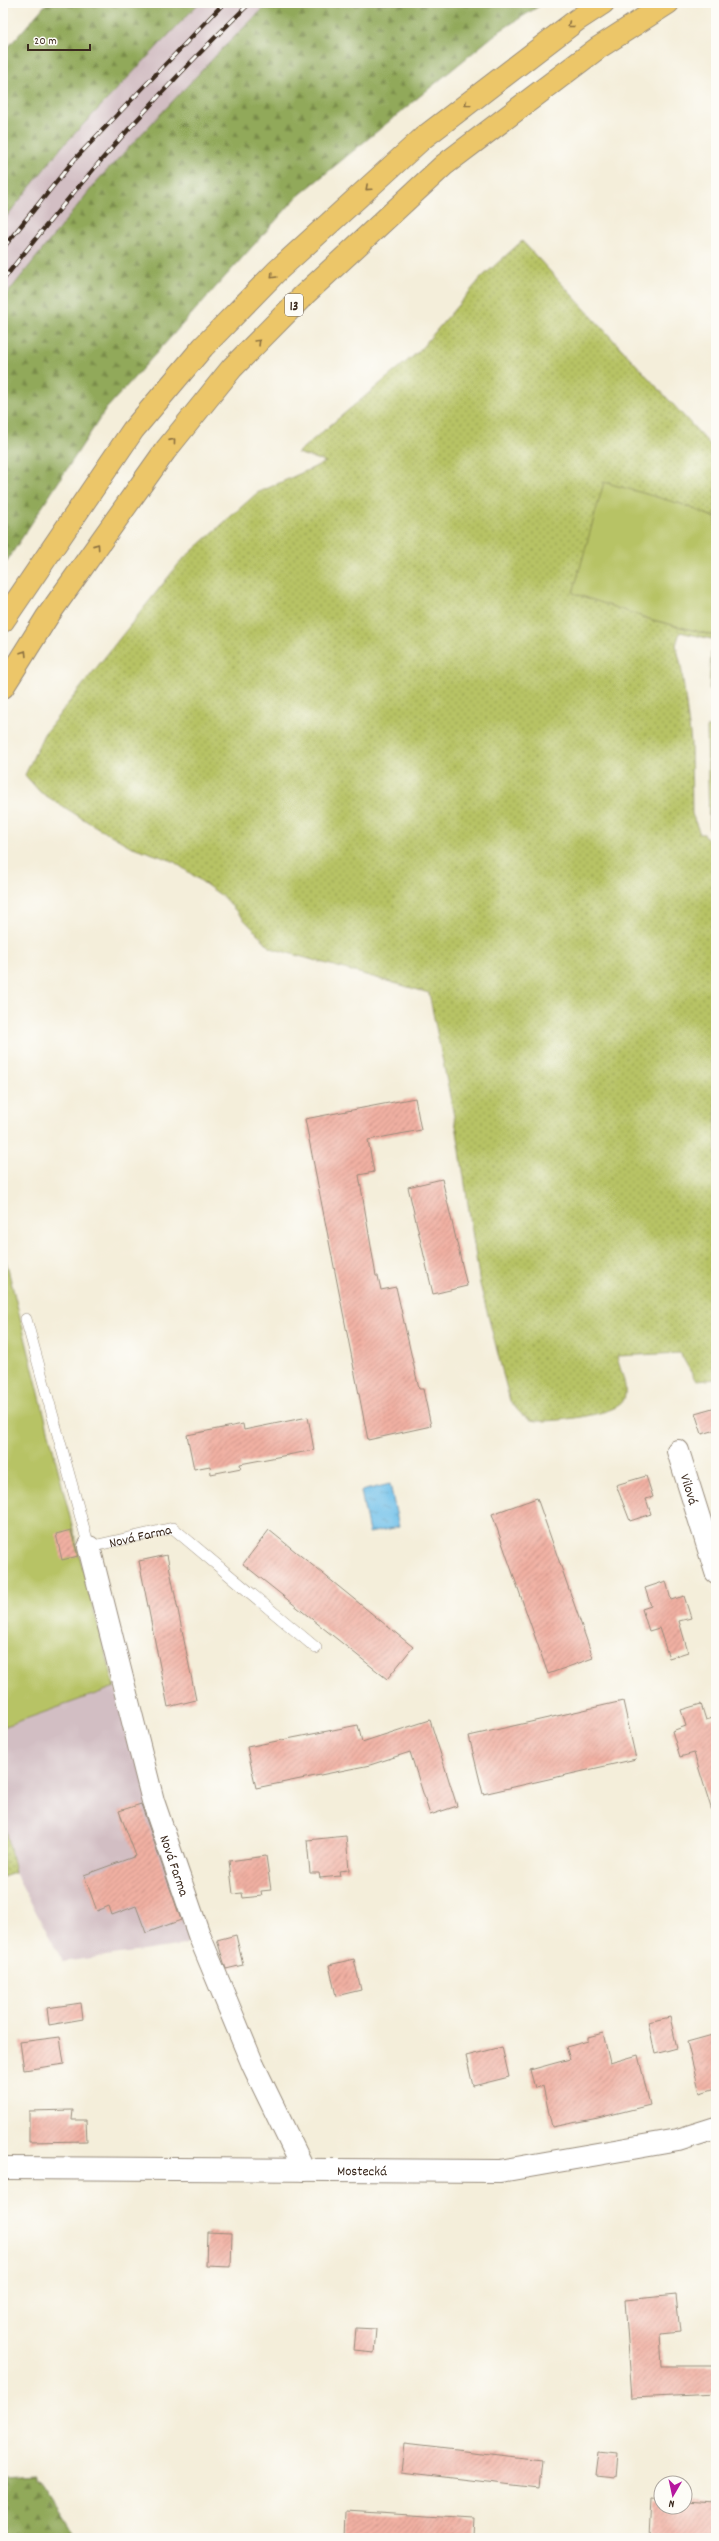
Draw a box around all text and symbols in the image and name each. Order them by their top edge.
one-way arrow [568,20,575,27]
scale bar [28,26,90,52]
text: 20 m [34,33,57,50]
one-way arrow [465,99,472,106]
one-way arrow [366,183,373,190]
one-way arrow [270,271,277,279]
road number: 13 [285,294,303,316]
one-way arrow [253,339,260,347]
one-way arrow [168,438,175,445]
one-way arrow [92,543,100,550]
one-way arrow [19,651,26,658]
street label: Vilová [674,1472,702,1508]
street label: Nová Farma [107,1521,174,1554]
street label: Nová Farma [153,1833,193,1900]
street label: Mostecká [337,2162,387,2182]
north arrow [653,2475,693,2515]
text: N [667,2494,676,2511]

